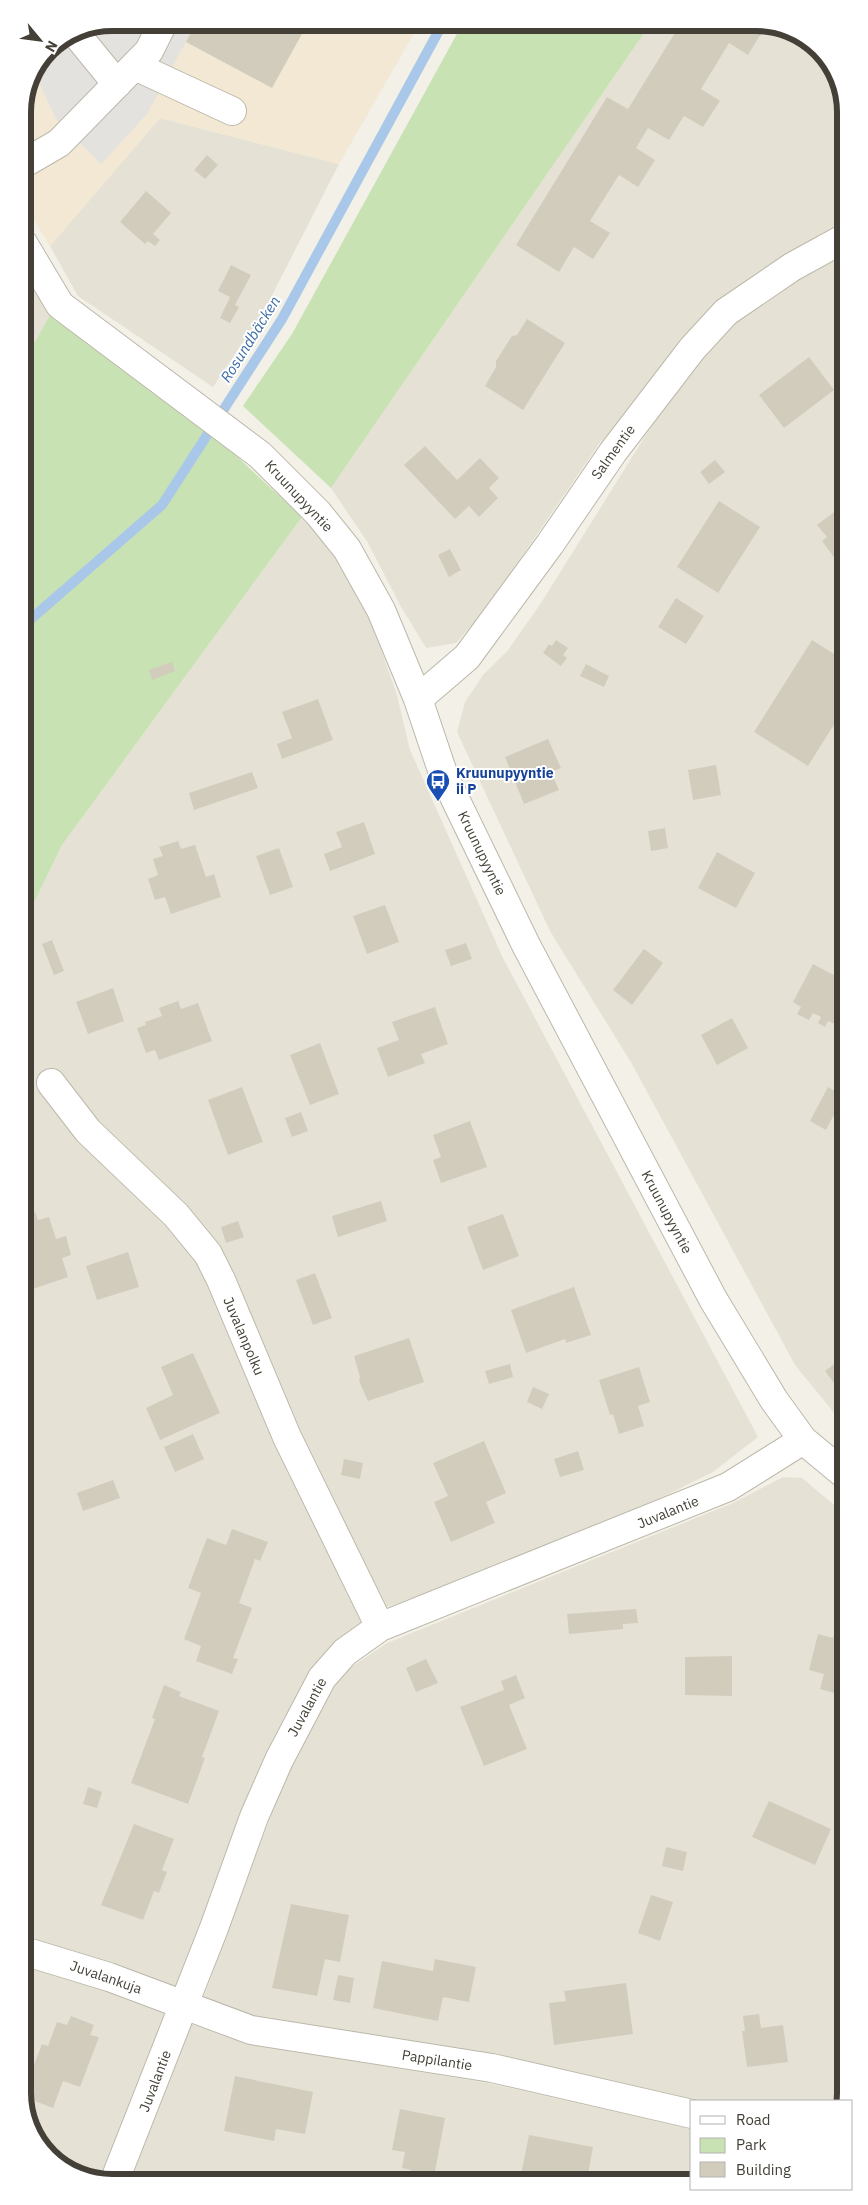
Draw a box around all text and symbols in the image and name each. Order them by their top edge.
north arrow [15,15,65,65]
text: N [41,38,62,55]
water label: Rosundbäcken [216,292,284,386]
street label: Salmentie [587,421,639,483]
street label: Kruunupyyntie [261,456,337,536]
place label: Kruunupyyntie ii P [456,764,554,798]
bus stop icon: Kruunupyyntie ii P [425,768,451,802]
street label: Kruunupyyntie [454,808,510,898]
street label: Kruunupyyntie [638,1167,697,1257]
street label: Juvalanpolku [219,1294,269,1378]
street label: Juvalantie [635,1491,702,1532]
street label: Juvalantie [283,1674,331,1740]
street label: Juvalankuja [68,1956,145,1998]
street label: Pappilantie [401,2046,474,2074]
street label: Juvalantie [135,2047,175,2114]
legend [690,2100,853,2190]
text: Road [736,2110,771,2129]
text: Park [736,2135,766,2154]
text: Building [736,2160,791,2179]

